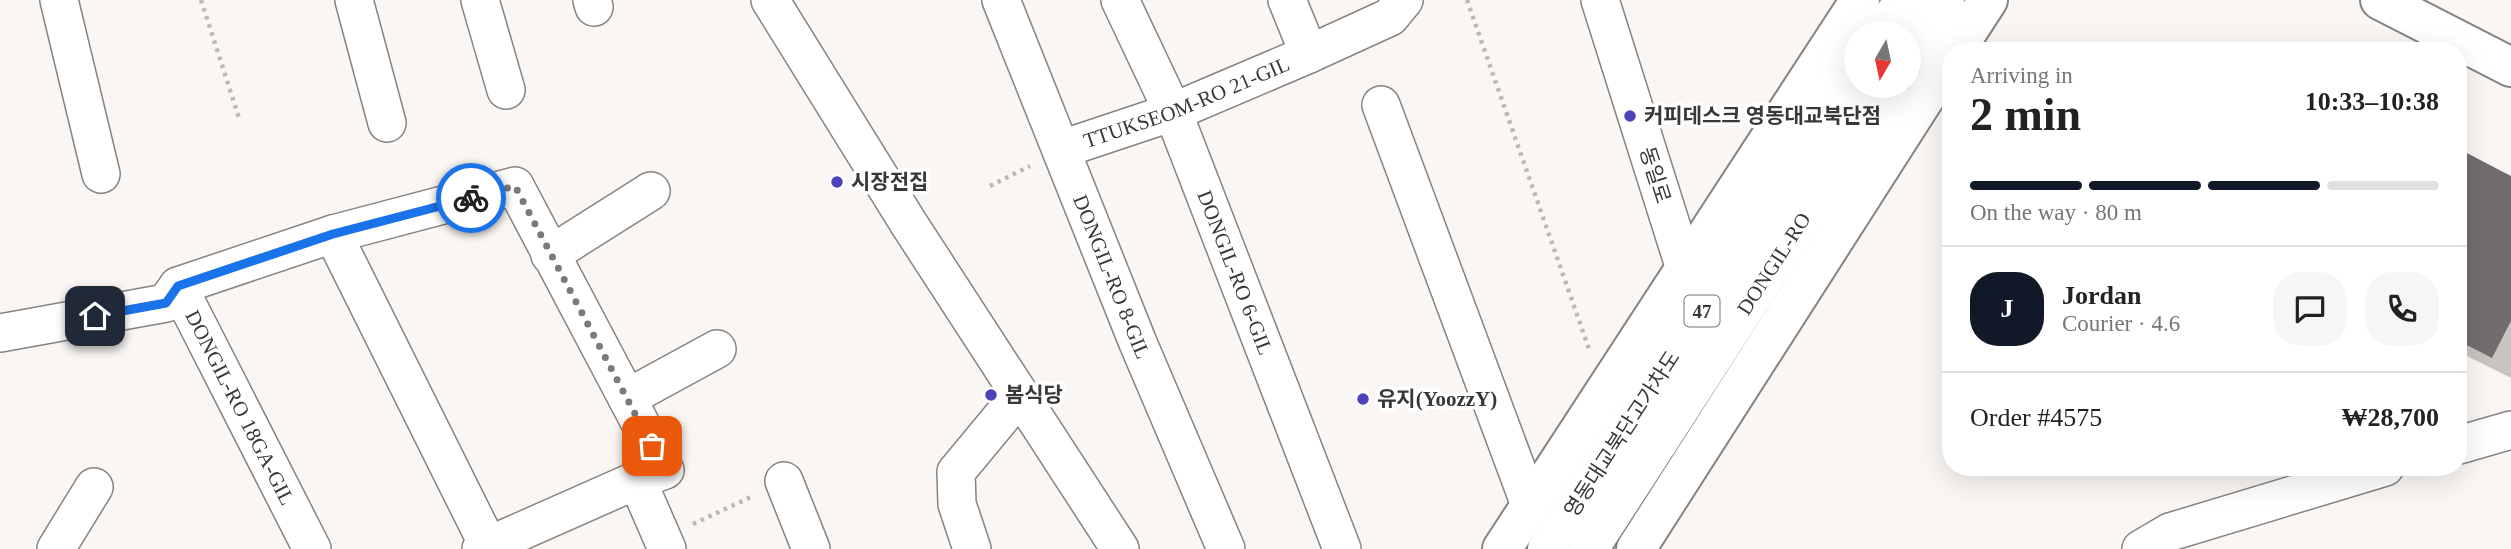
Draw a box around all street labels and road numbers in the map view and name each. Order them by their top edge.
street label: TTUKSEOM-RO 21-GIL [1081,52,1293,153]
street label: 동일로 [1635,144,1675,206]
street label: DONGIL-RO 6-GIL [1192,187,1278,358]
street label: DONGIL-RO 8-GIL [1068,191,1155,362]
street label: DONGIL-RO [1732,208,1816,319]
road number: 47 [1684,296,1720,326]
street label: DONGIL-RO 18GA-GIL [180,306,300,509]
street label: 영동대교북단고가차도 [1559,346,1685,522]

